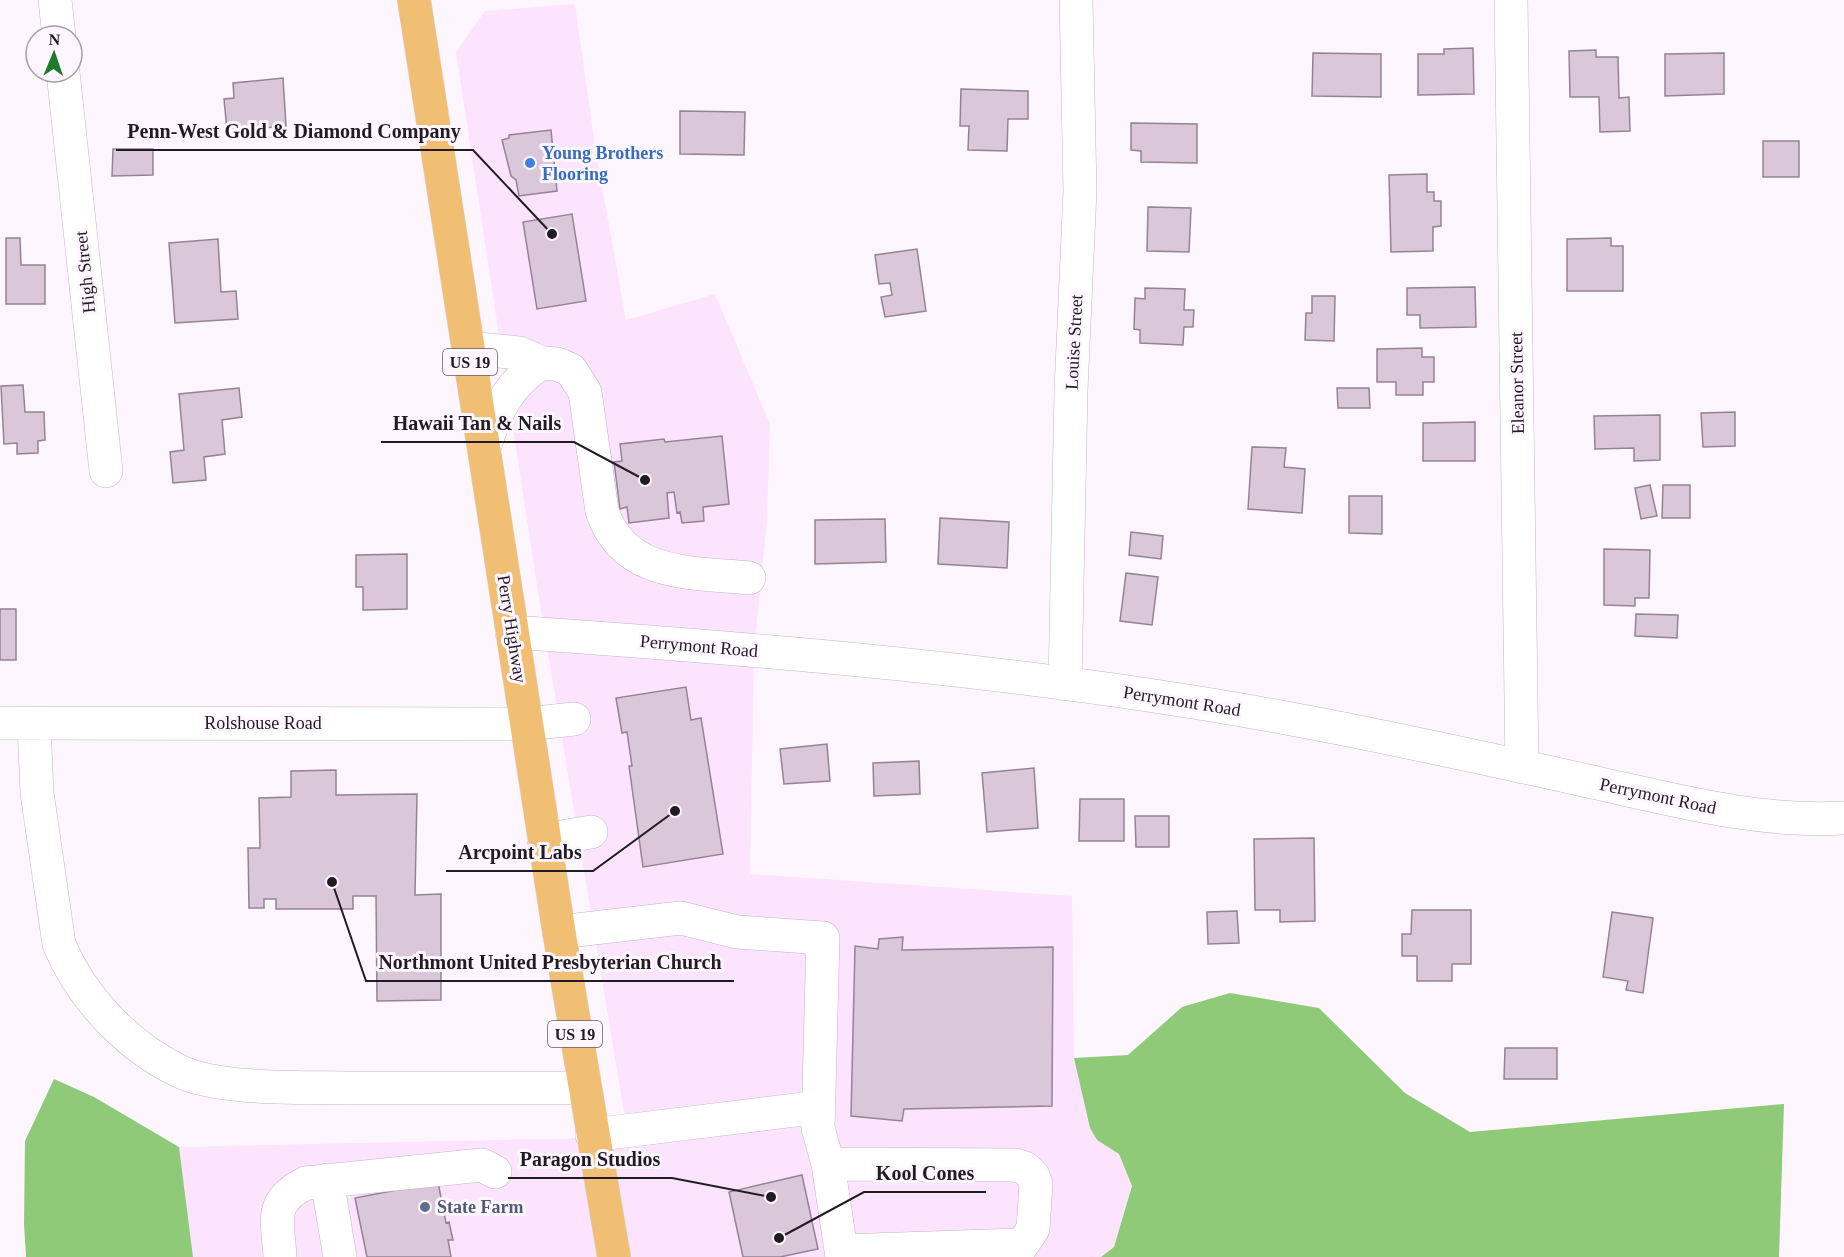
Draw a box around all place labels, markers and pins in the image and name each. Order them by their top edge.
callout: Penn-West Gold & Diamond Company [116,112,473,150]
place label: Young Brothers Flooring [542,143,663,184]
marker: Young Brothers Flooring [523,156,537,170]
callout: Hawaii Tan & Nails [381,404,574,442]
callout: Arcpoint Labs [446,833,593,871]
callout: Northmont United Presbyterian Church [366,943,734,981]
callout: Paragon Studios [508,1140,672,1178]
callout: Kool Cones [864,1154,986,1192]
place label: State Farm [437,1197,523,1217]
marker: State Farm [418,1200,432,1214]

